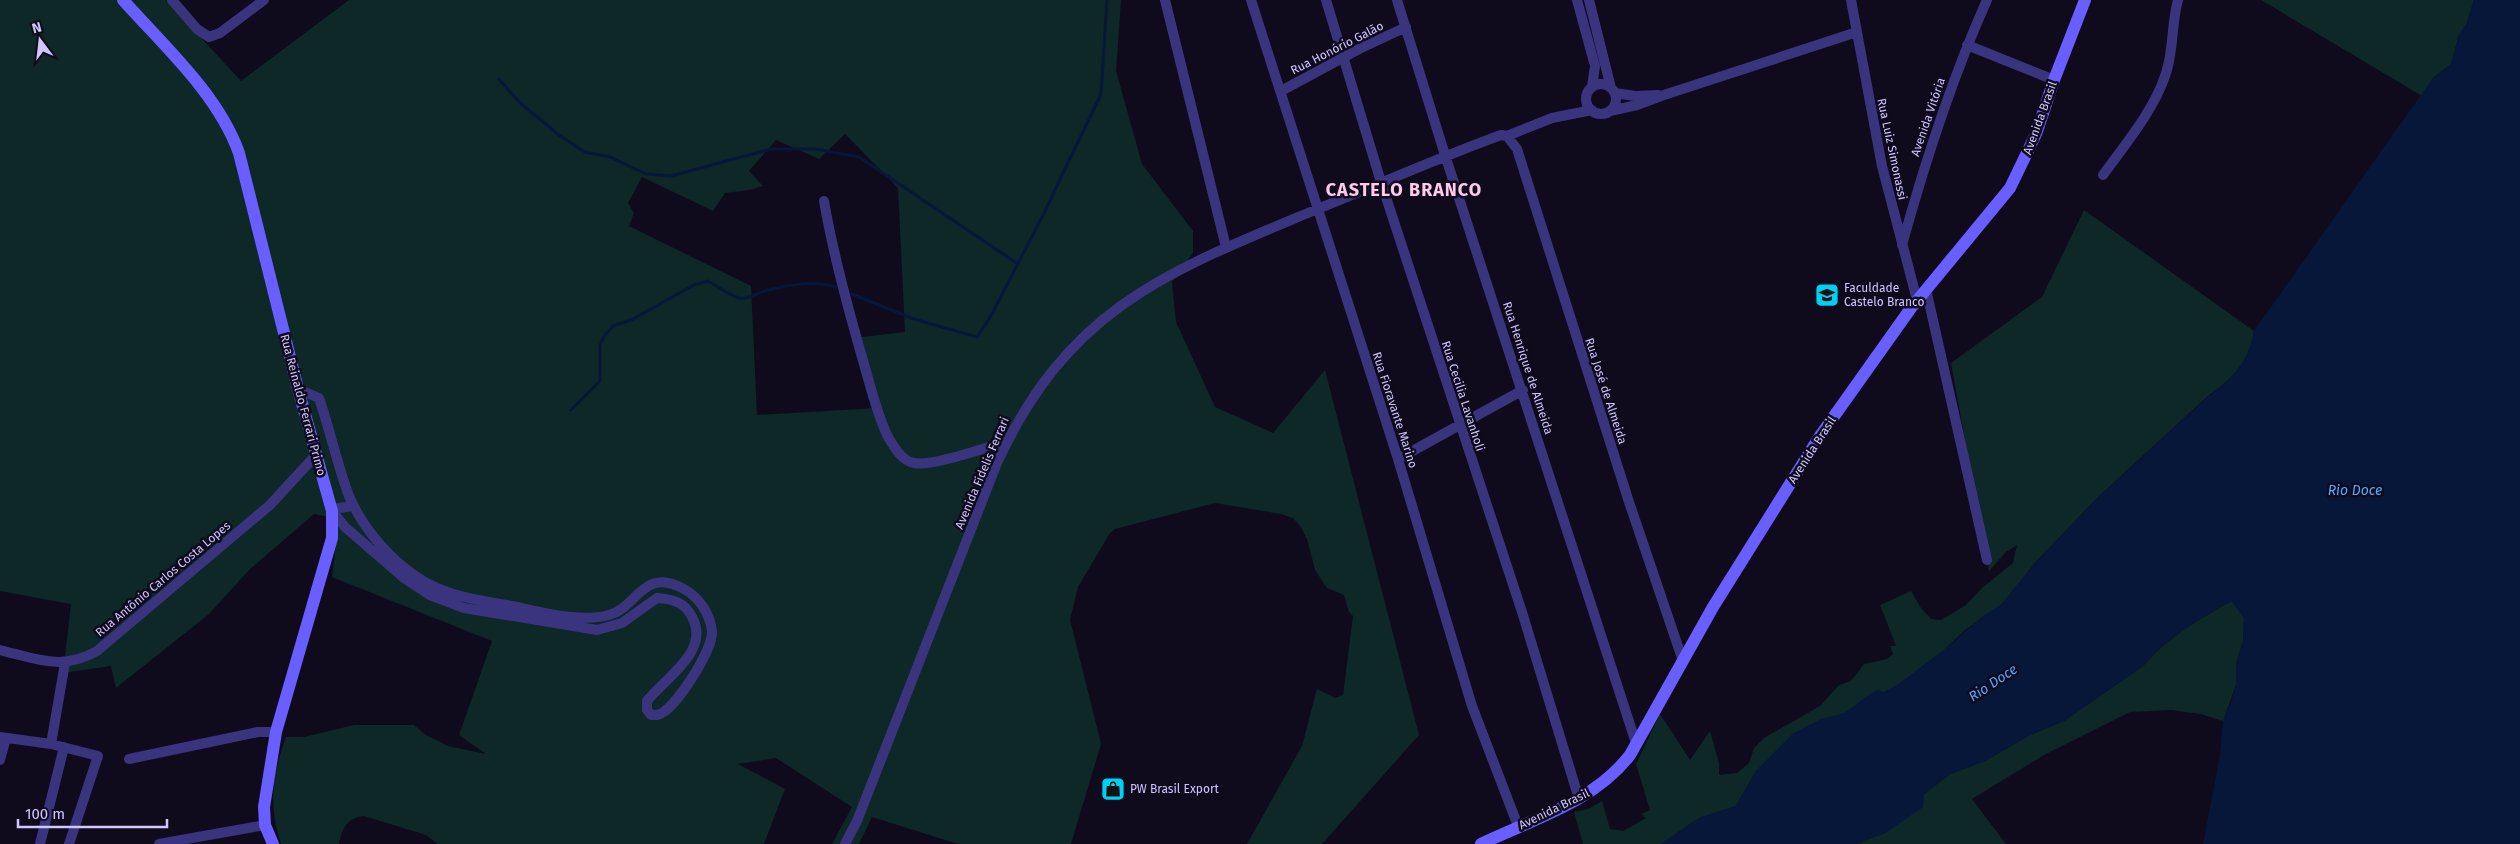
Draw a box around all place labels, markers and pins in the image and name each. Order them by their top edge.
place label: Faculdade Castelo Branco [1844,281,1925,309]
school or university icon: Faculdade Castelo Branco [1814,282,1840,308]
shop icon: PW Brasil Export [1100,776,1126,802]
place label: PW Brasil Export [1130,782,1220,796]

